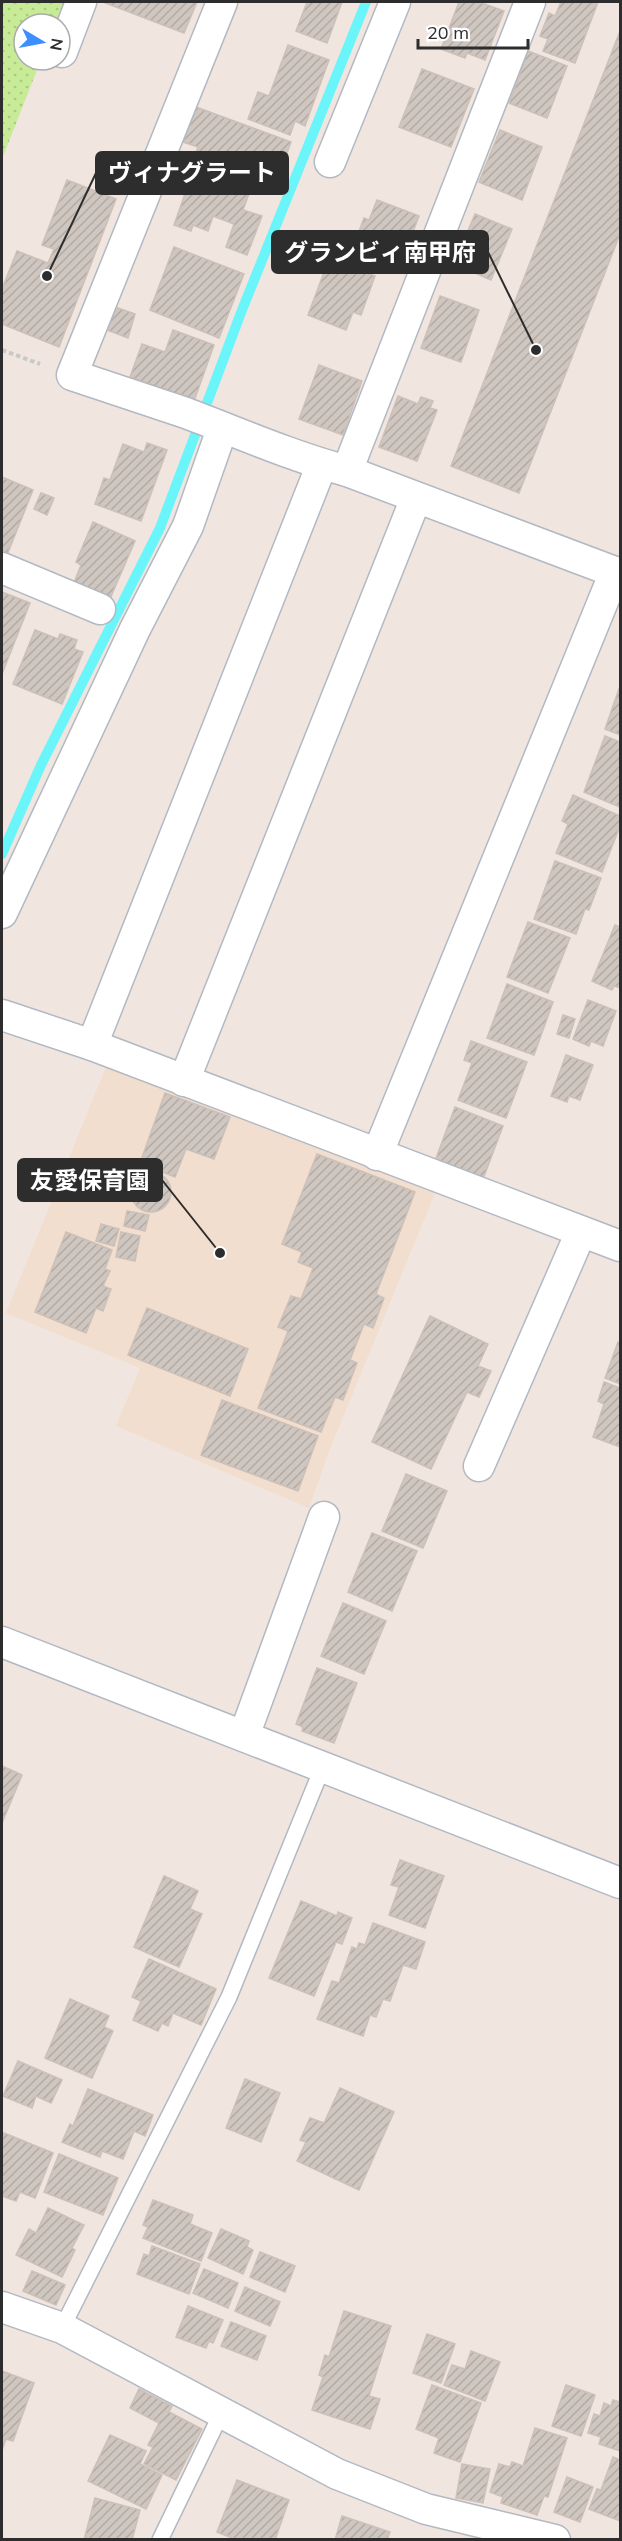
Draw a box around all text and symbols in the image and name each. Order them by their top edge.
north arrow [12,12,72,72]
scale bar [418,12,528,50]
text: 20 m [427,21,469,44]
text: N [46,37,68,52]
callout: ヴィナグラート [96,152,288,194]
text: ヴィナグラート [108,157,276,187]
callout: グランビィ南甲府 [272,231,488,273]
text: グランビィ南甲府 [284,237,476,267]
callout: 友愛保育園 [18,1159,162,1201]
text: 友愛保育園 [30,1165,150,1195]

